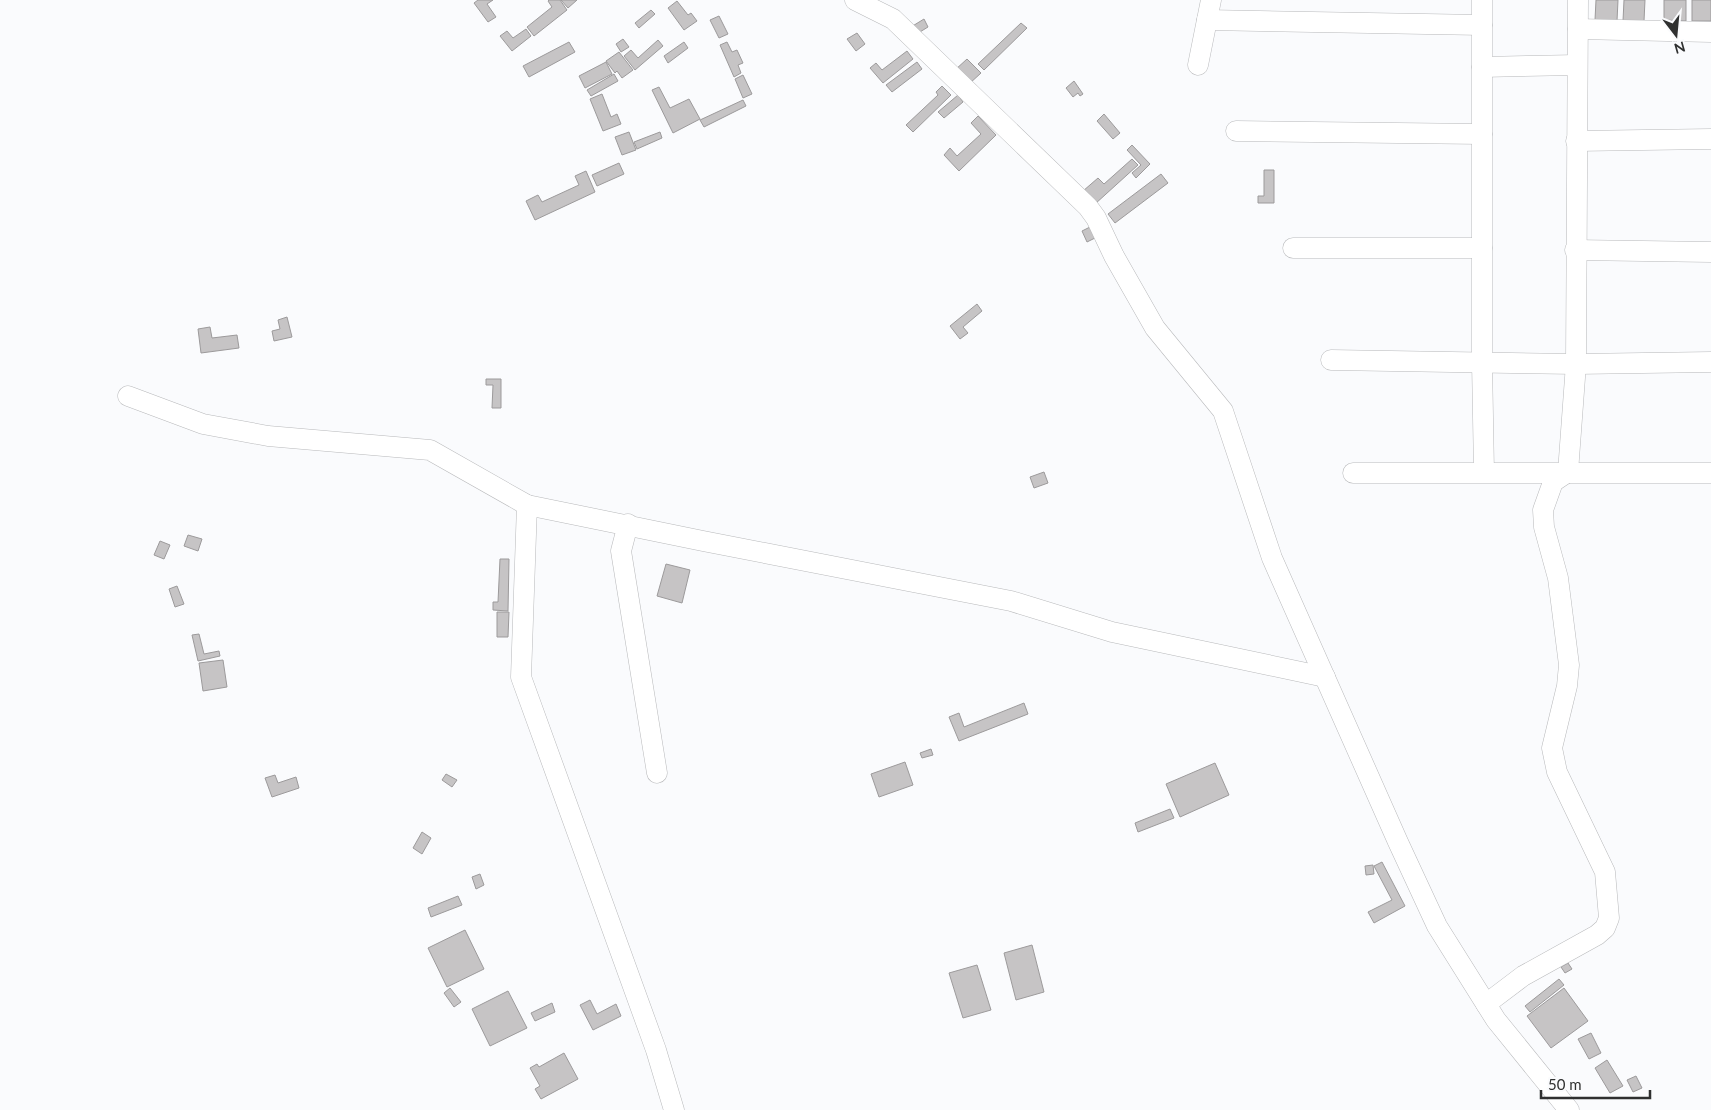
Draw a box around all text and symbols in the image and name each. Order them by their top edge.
north arrow [1651,10,1701,60]
text: N [1672,38,1687,58]
scale bar [1541,1068,1650,1100]
text: 50 m [1548,1075,1582,1093]

